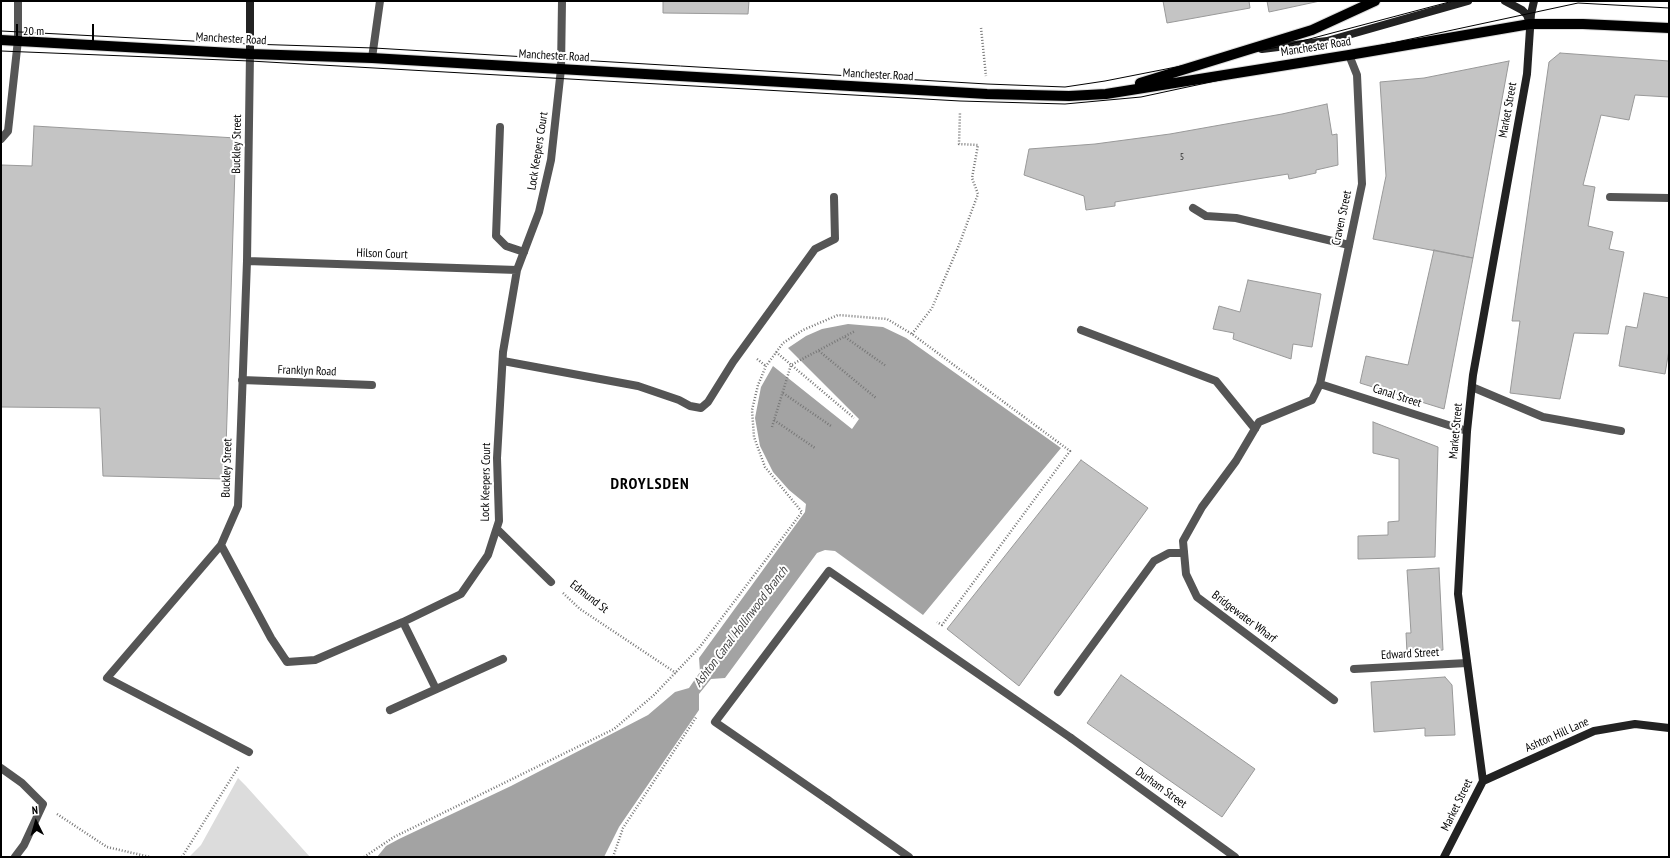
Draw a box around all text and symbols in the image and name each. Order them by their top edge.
scale bar [18,16,96,42]
text: 20 m [23,23,44,38]
street label: Manchester Road [195,30,267,48]
street label: Manchester Road [1280,34,1352,60]
street label: Manchester Road [518,47,590,65]
street label: Manchester Road [842,66,914,84]
street label: Market Street [1496,81,1520,139]
street label: Lock Keepers Court [525,111,551,191]
street label: Buckley Street [229,114,245,174]
house number: 5 [1180,151,1184,163]
street label: Craven Street [1329,189,1355,247]
street label: Hilson Court [356,246,408,262]
street label: Franklyn Road [277,363,337,379]
street label: Canal Street [1371,381,1423,411]
street label: Market Street [1446,403,1466,459]
street label: Buckley Street [219,438,235,498]
street label: Lock Keepers Court [478,442,494,522]
district label: DROYLSDEN [610,474,690,494]
water label: Ashton Canal Hollinwood Branch [691,564,791,690]
street label: Edmund St [567,578,611,616]
street label: Bridgewater Wharf [1209,588,1279,646]
street label: Edward Street [1381,645,1439,663]
street label: Ashton Hill Lane [1523,715,1591,755]
street label: Durham Street [1132,765,1190,811]
street label: Market Street [1438,777,1476,833]
north arrow [16,802,56,842]
text: N [31,803,39,817]

